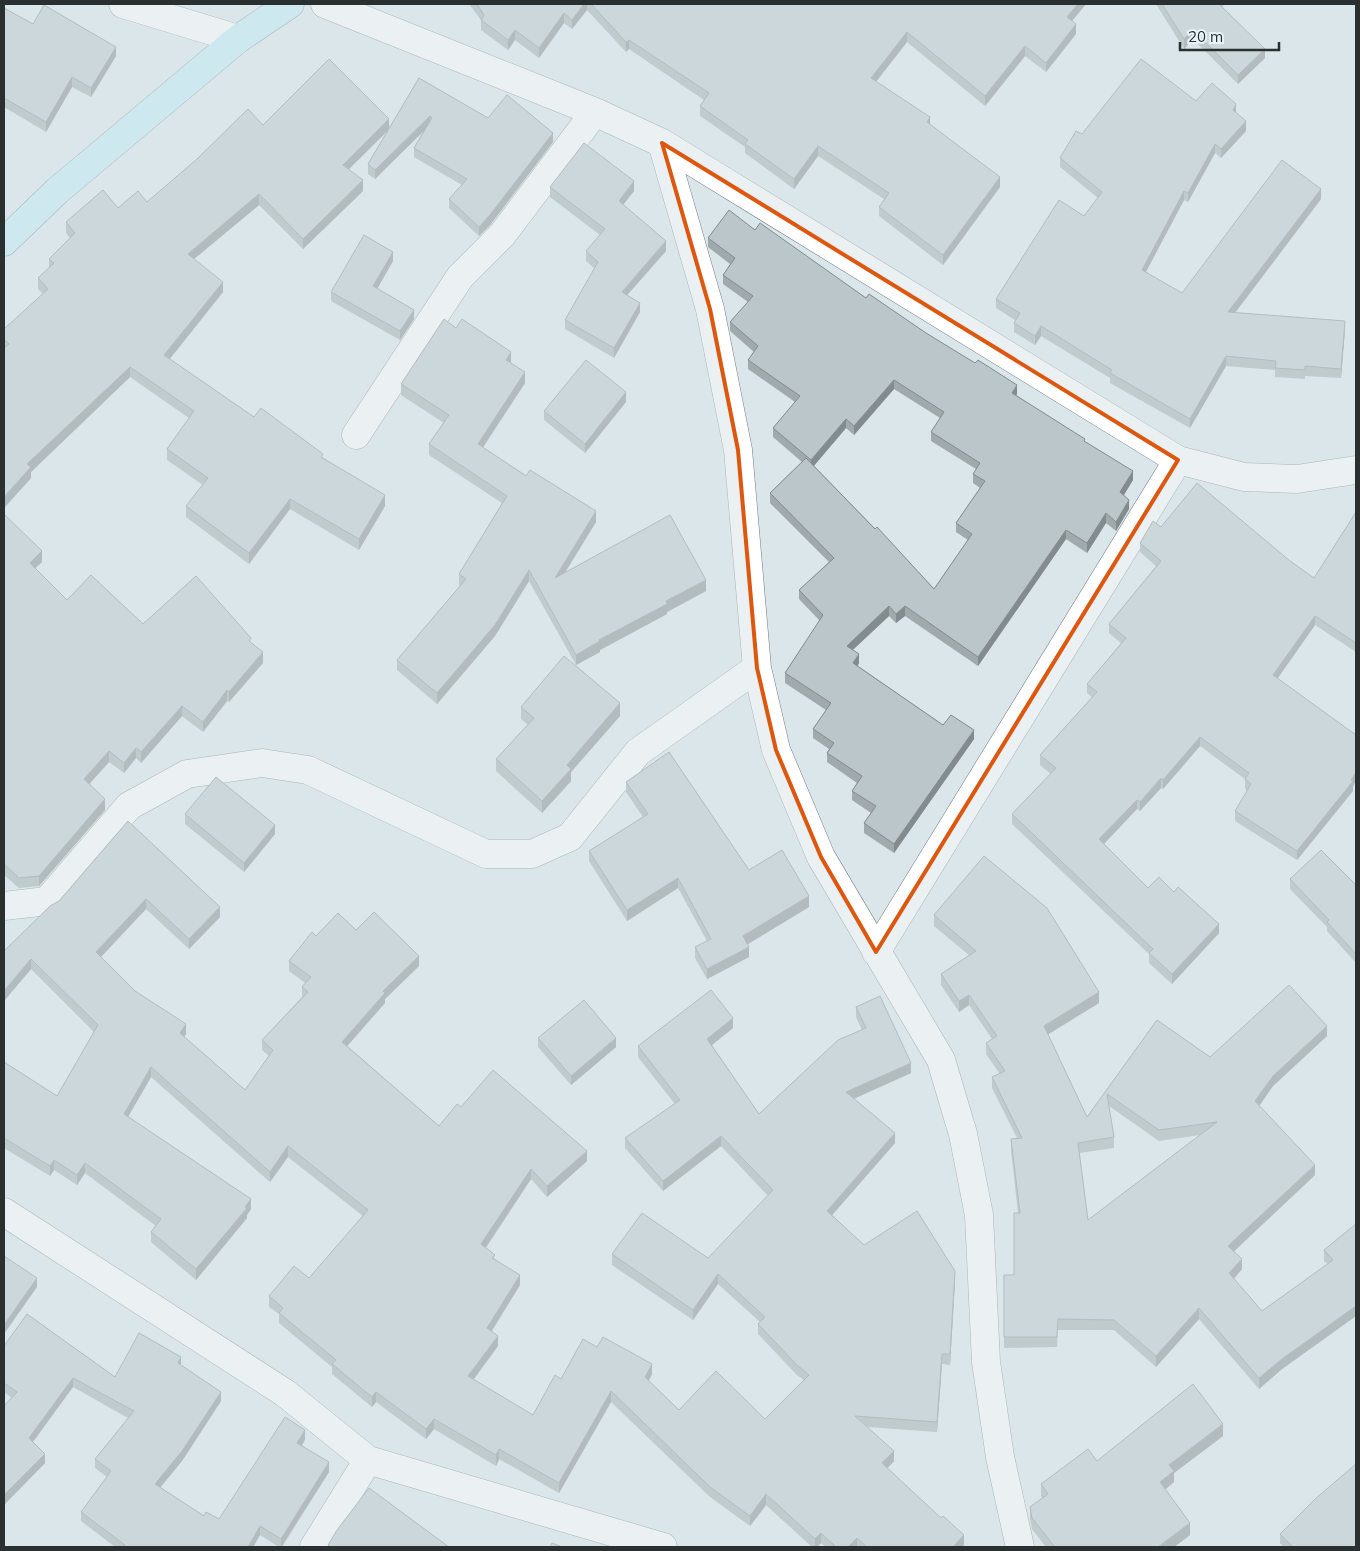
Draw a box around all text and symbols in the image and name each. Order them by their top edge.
scale bar [1180,20,1279,52]
text: 20 m [1188,27,1223,46]

